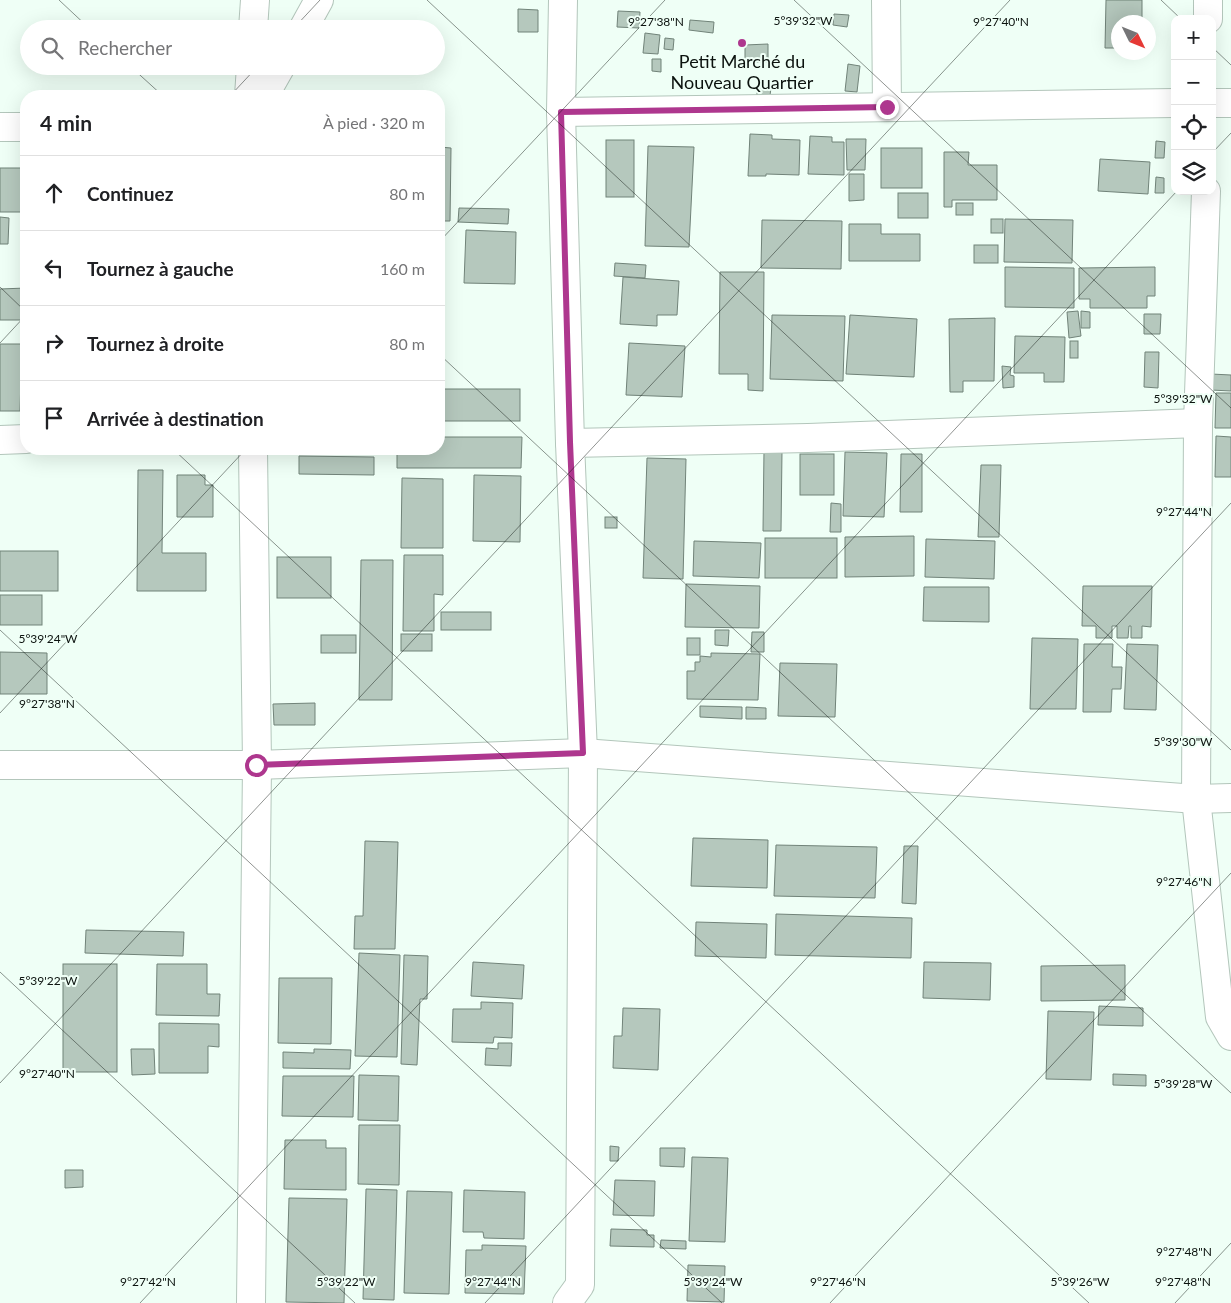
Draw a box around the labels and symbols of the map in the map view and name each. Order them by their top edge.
text: 5°39'32"W [773,13,833,28]
text: 9°27'38"N [628,14,684,29]
text: 9°27'40"N [973,14,1029,29]
north arrow [1111,15,1156,60]
marker: Petit Marché du Nouveau Quartier [736,37,748,49]
place label: Petit Marché du Nouveau Quartier [671,50,814,93]
route end [876,96,899,119]
text: 5°39'32"W [1153,391,1213,406]
text: 9°27'44"N [1156,504,1212,519]
text: 5°39'24"W [18,631,78,646]
text: 9°27'38"N [19,696,75,711]
text: 5°39'30"W [1153,734,1213,749]
route start [245,754,268,777]
text: 9°27'46"N [1156,874,1212,889]
text: 5°39'22"W [18,973,78,988]
text: 9°27'40"N [19,1066,75,1081]
text: 5°39'28"W [1153,1076,1213,1091]
text: 9°27'48"N [1156,1244,1212,1259]
text: 9°27'42"N [120,1274,176,1289]
text: 5°39'22"W [316,1274,376,1289]
text: 9°27'44"N [465,1274,521,1289]
text: 5°39'24"W [683,1274,743,1289]
text: 9°27'46"N [810,1274,866,1289]
text: 5°39'26"W [1050,1274,1110,1289]
text: 9°27'48"N [1155,1274,1211,1289]

